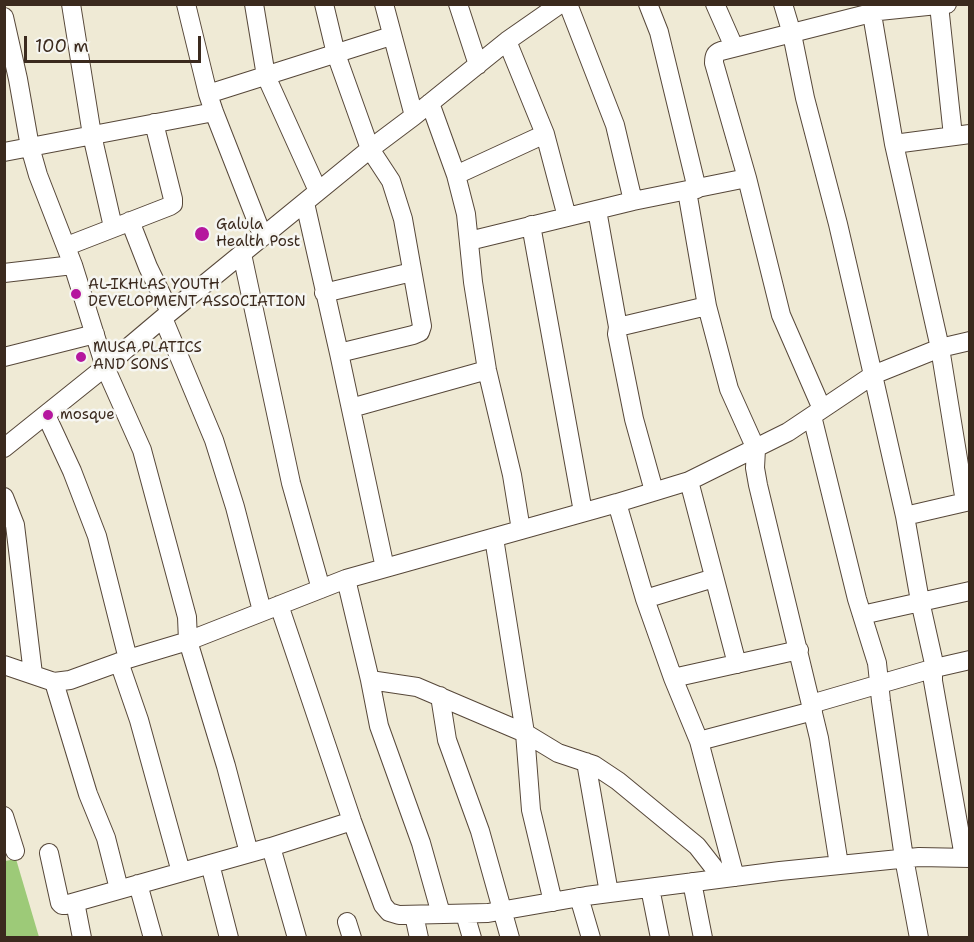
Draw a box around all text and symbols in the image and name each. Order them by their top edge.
scale bar [27,24,204,62]
text: 100 m [35,34,89,58]
place label: Galula Health Post [216,216,300,251]
marker: Galula Health Post [193,225,211,243]
place label: AL-IKHLAS YOUTH DEVELOPMENT ASSOCIATION [88,276,306,311]
marker: AL-IKHLAS YOUTH DEVELOPMENT ASSOCIATION [69,287,83,301]
place label: MUSA PLATICS AND SONS [93,339,202,374]
marker: MUSA PLATICS AND SONS [74,350,88,364]
place label: mosque [60,406,115,424]
marker: mosque [41,408,55,422]

